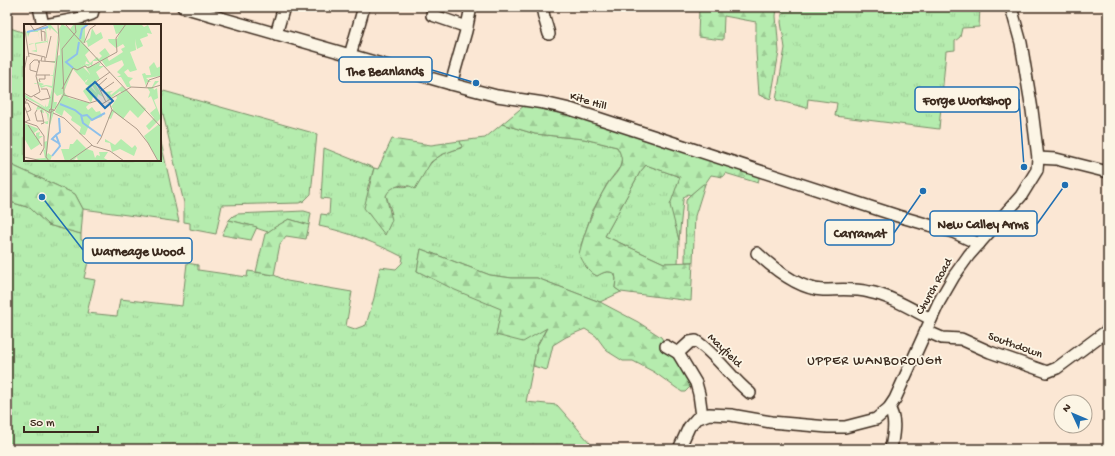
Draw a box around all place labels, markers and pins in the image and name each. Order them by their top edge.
callout: The Beanlands [339,57,432,82]
callout: Forge Workshop [915,87,1019,112]
callout: New Calley Arms [930,211,1037,236]
callout: Carramat [825,220,894,245]
callout: Warneage Wood [83,238,192,263]

